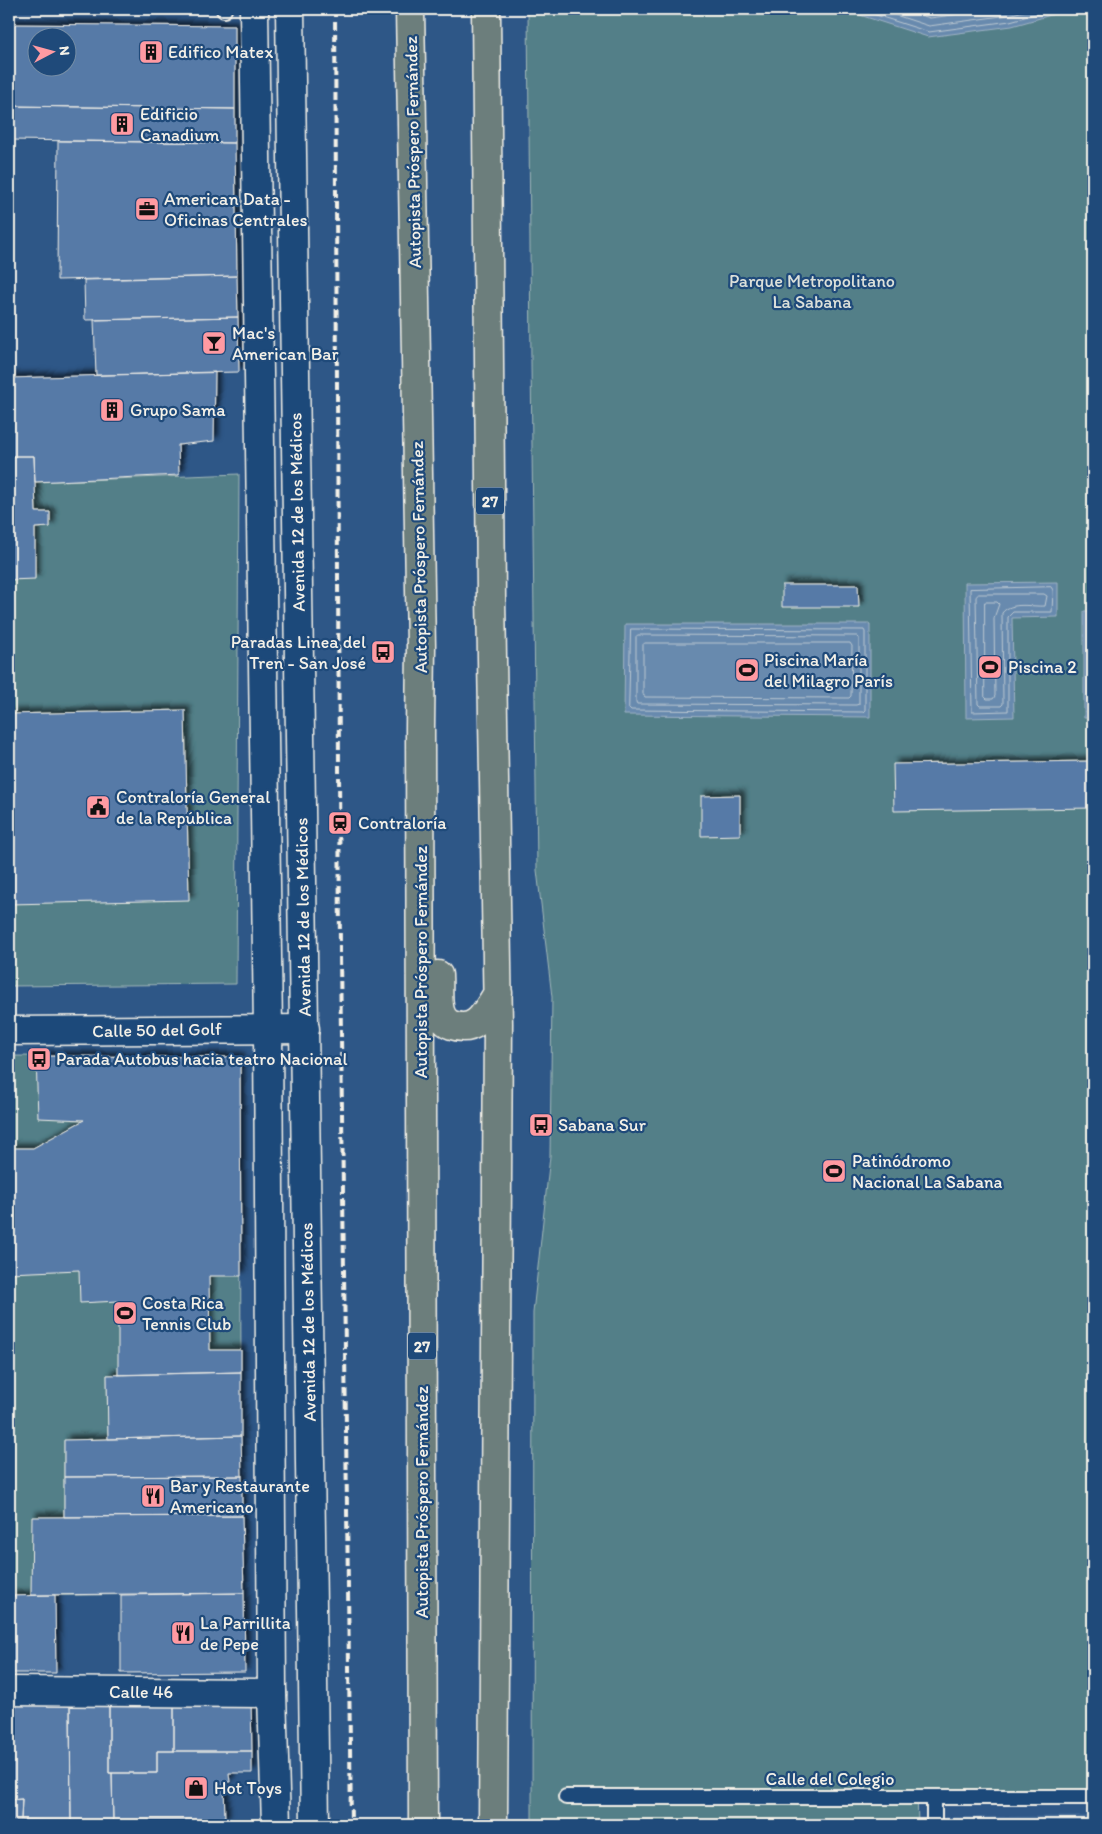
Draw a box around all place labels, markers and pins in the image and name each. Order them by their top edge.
building icon: Edifico Matex [138,39,164,65]
place label: Edifico Matex [168,41,273,63]
place label: Edificio Canadium [140,103,219,146]
building icon: Edificio Canadium [109,111,135,137]
place label: American Data - Oficinas Centrales [164,188,307,231]
office icon: American Data - Oficinas Centrales [134,196,160,222]
place label: Mac's American Bar [232,322,339,365]
bar icon: Mac's American Bar [201,330,227,356]
building icon: Grupo Sama [99,397,125,423]
place label: Grupo Sama [130,399,226,421]
place label: Paradas Linea del Tren - San José [231,631,366,674]
bus stop icon: Paradas Linea del Tren - San José [370,639,396,665]
place label: Piscina María del Milagro París [764,649,893,692]
sports icon: Piscina 2 [977,654,1003,680]
place label: Piscina 2 [1008,656,1077,678]
sports icon: Piscina María del Milagro París [734,657,760,683]
place label: Contraloría General de la República [116,786,270,829]
public building icon: Contraloría General de la República [85,794,111,820]
station icon: Contraloría [327,810,353,836]
place label: Contraloría [358,812,447,834]
bus stop icon: Parada Autobus hacia teatro Nacional [26,1046,52,1072]
place label: Parada Autobus hacia teatro Nacional [56,1048,348,1070]
bus stop icon: Sabana Sur [528,1112,554,1138]
place label: Sabana Sur [558,1114,647,1136]
place label: Patinódromo Nacional La Sabana [852,1150,1003,1193]
sports icon: Patinódromo Nacional La Sabana [821,1158,847,1184]
place label: Costa Rica Tennis Club [142,1292,231,1335]
sports icon: Costa Rica Tennis Club [112,1300,138,1326]
place label: Bar y Restaurante Americano [170,1475,310,1518]
restaurant icon: Bar y Restaurante Americano [140,1483,166,1509]
place label: La Parrillita de Pepe [200,1612,291,1655]
restaurant icon: La Parrillita de Pepe [170,1620,196,1646]
shop icon: Hot Toys [183,1775,209,1801]
place label: Hot Toys [214,1777,282,1799]

